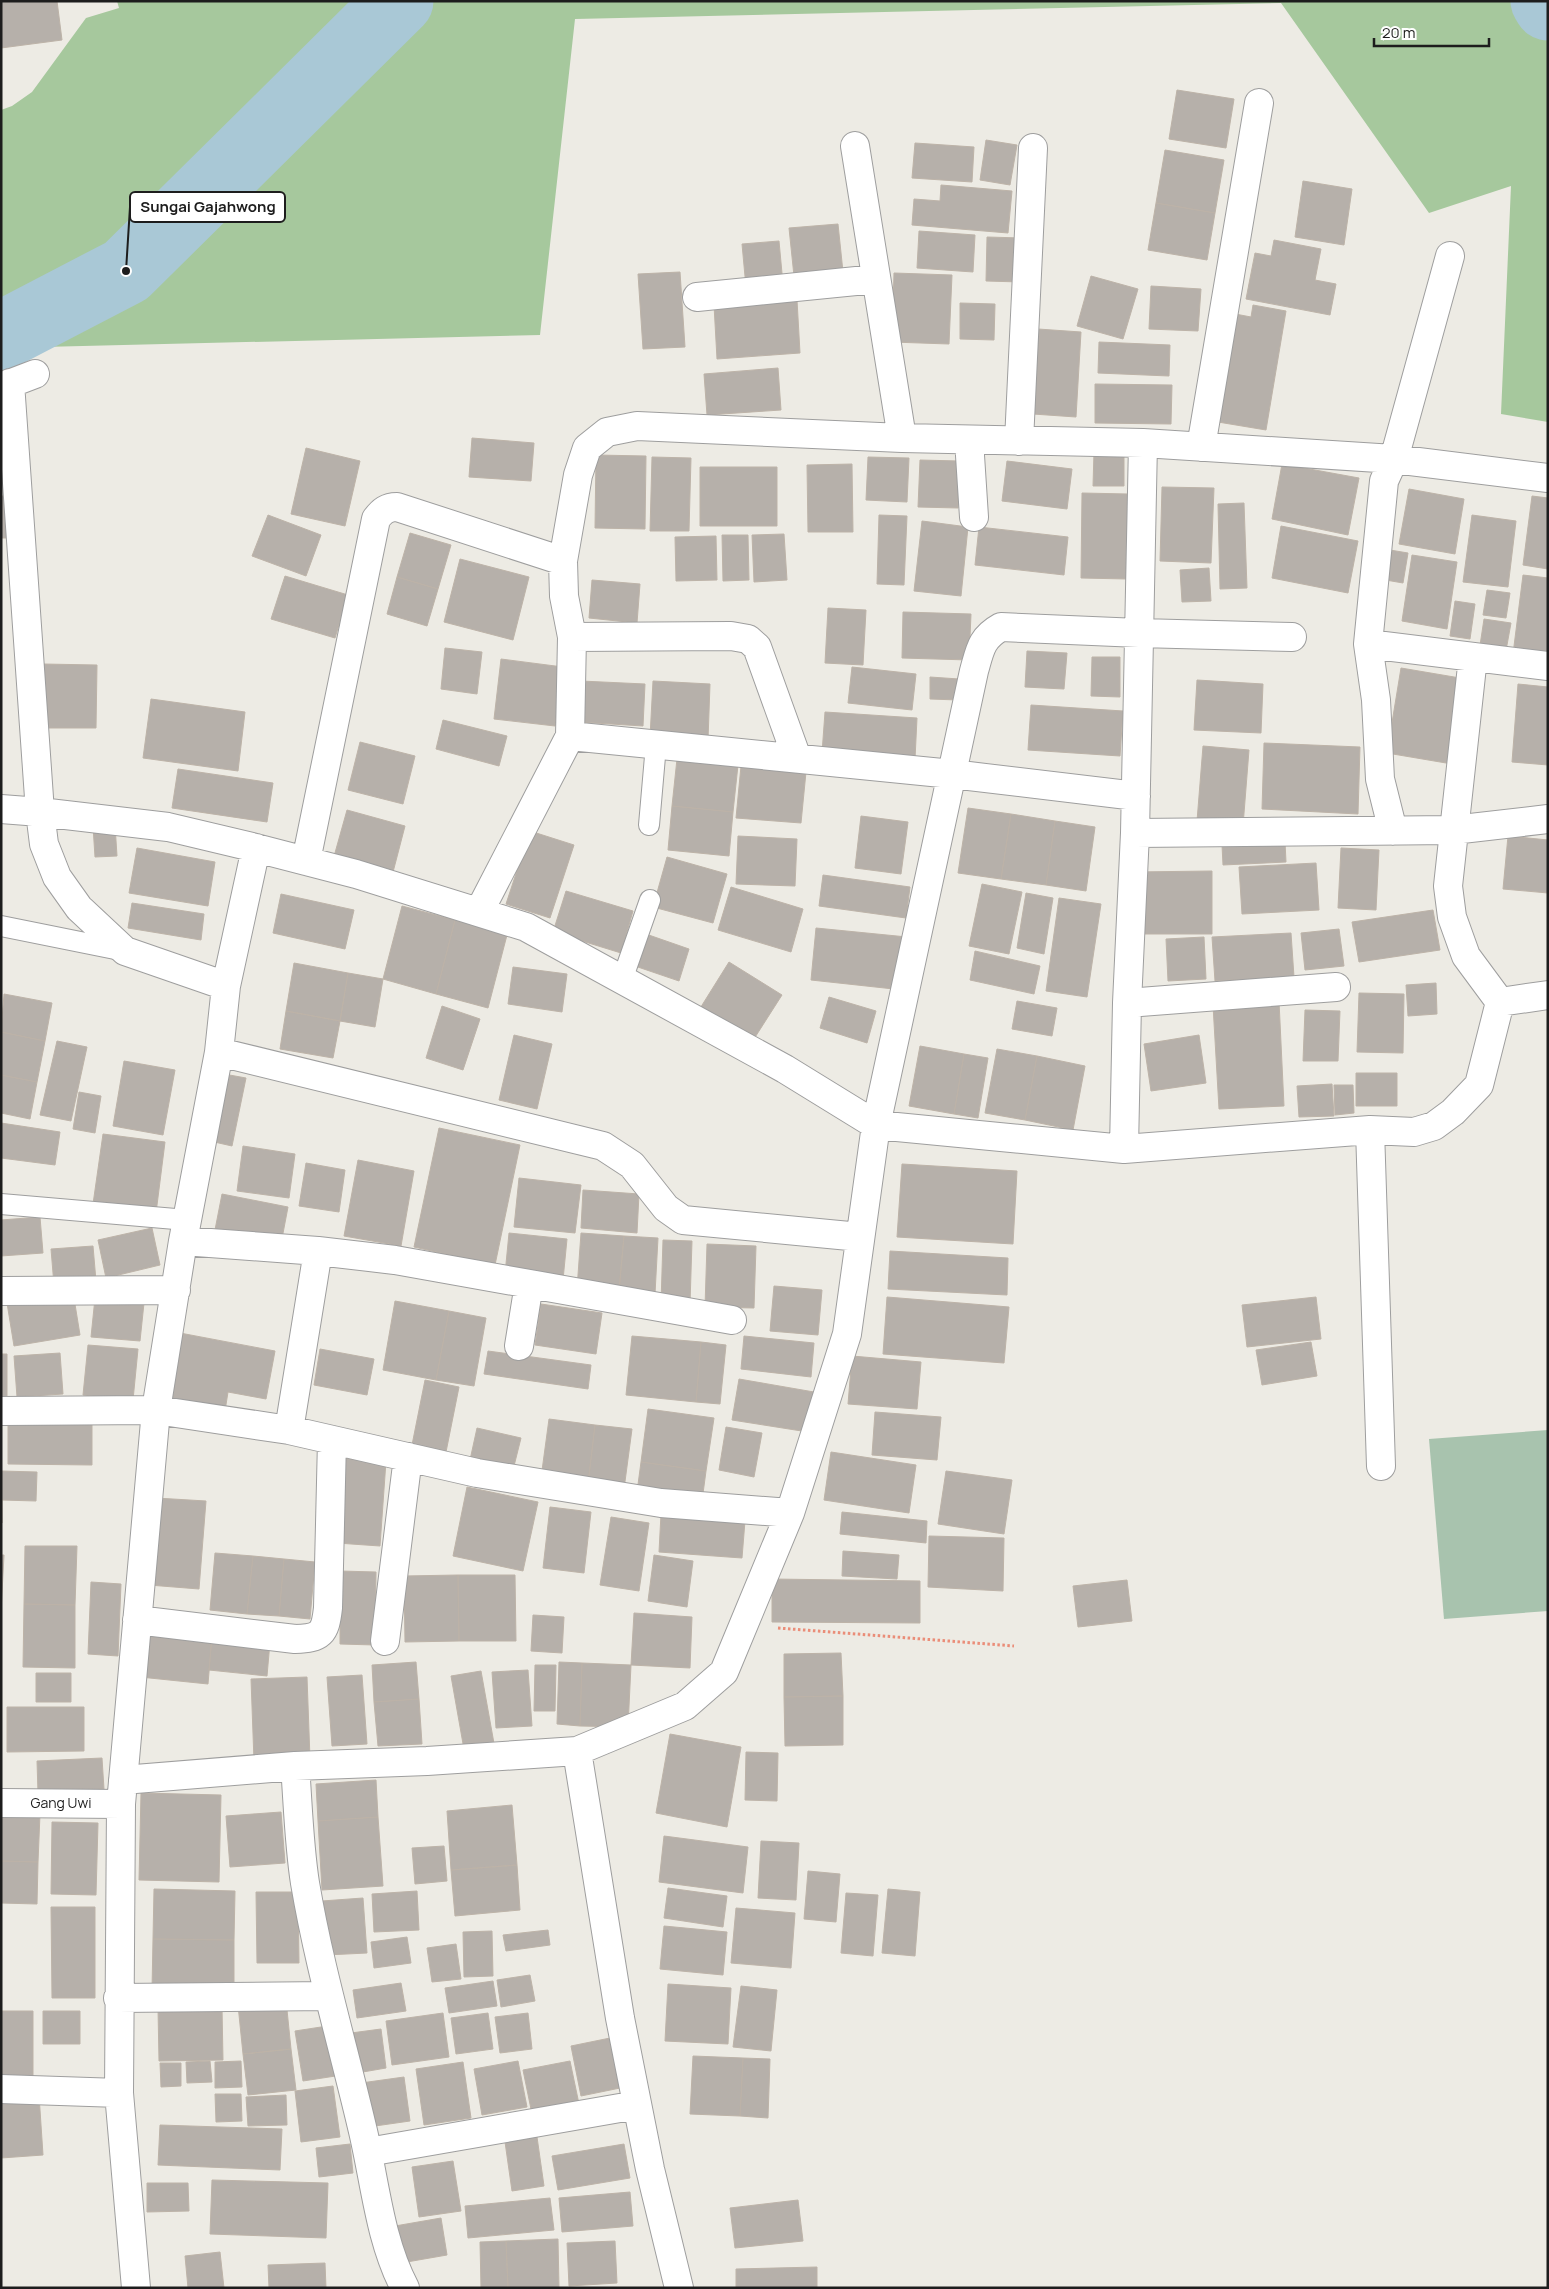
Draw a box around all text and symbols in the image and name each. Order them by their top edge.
scale bar [1374,15,1489,47]
text: 20 m [1382,22,1415,43]
callout: Sungai Gajahwong [130,192,285,222]
text: Sungai Gajahwong [140,196,276,217]
street label: Gang Uwi [31,1793,91,1812]

